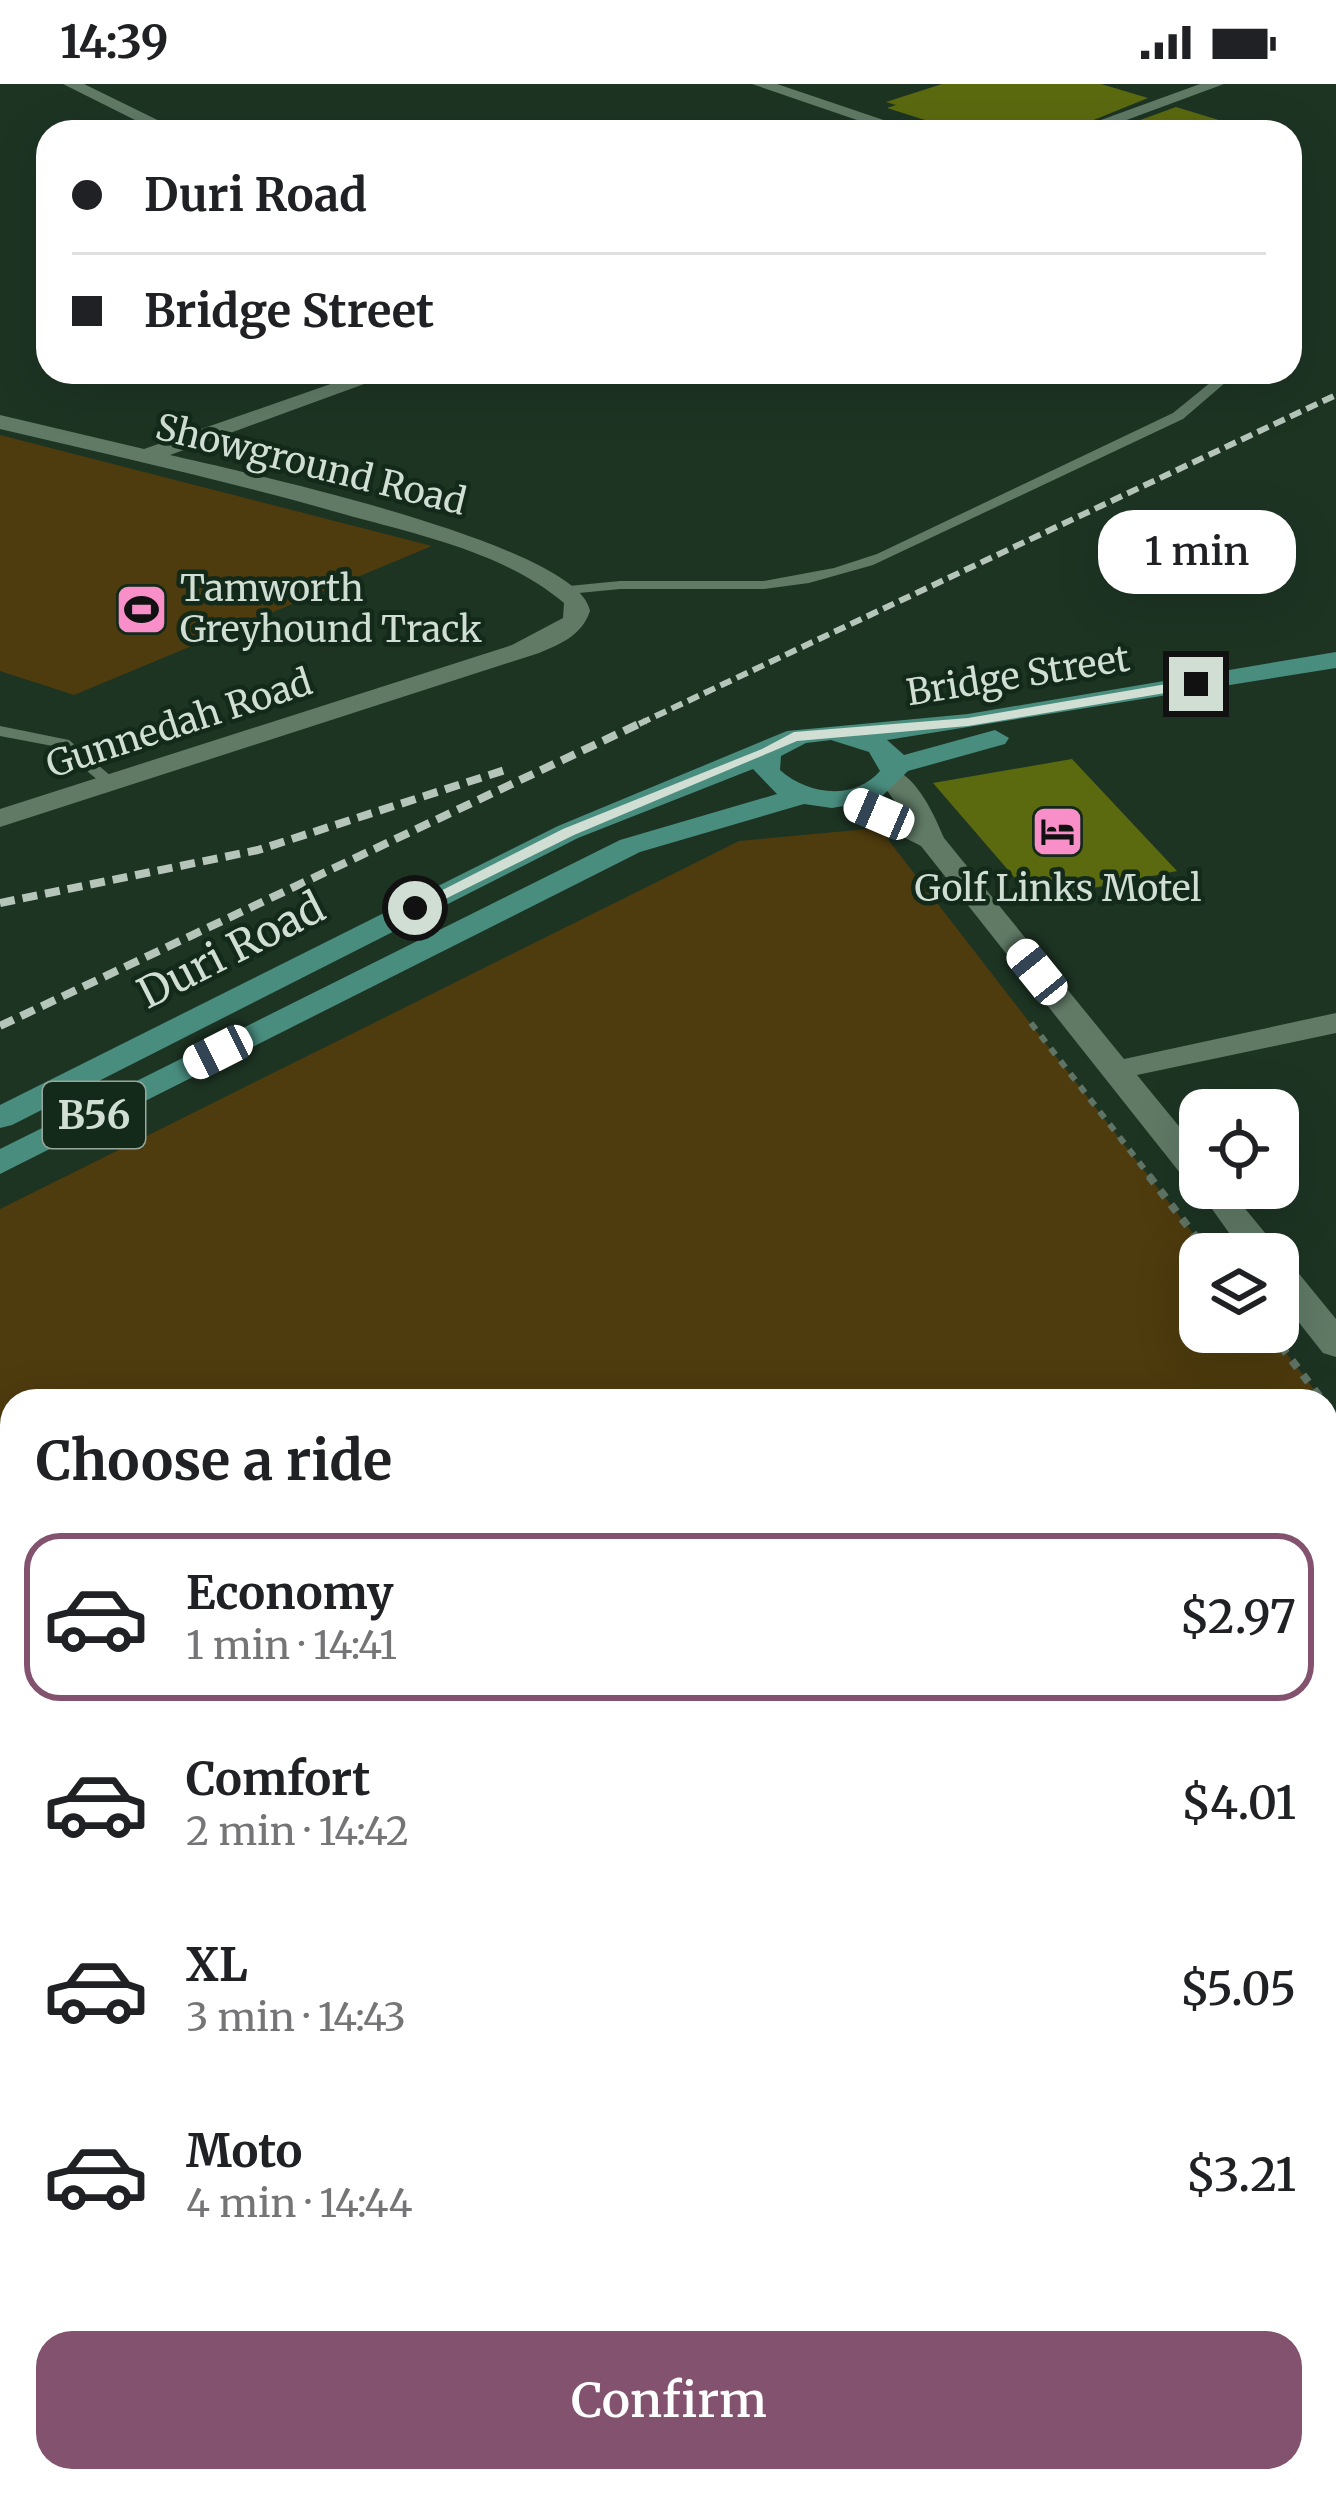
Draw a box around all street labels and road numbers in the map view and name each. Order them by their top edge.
street label: Showground Road [151,404,471,525]
street label: Bridge Street [903,636,1133,715]
street label: Gunnedah Road [41,659,318,788]
street label: Duri Road [129,881,333,1019]
road number: B56 [43,1082,145,1148]

